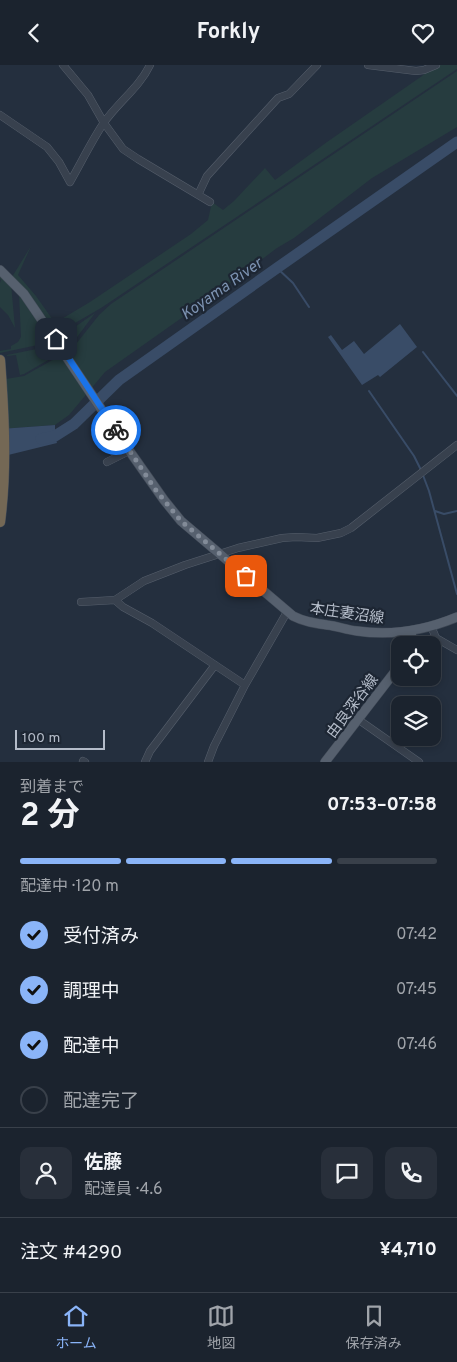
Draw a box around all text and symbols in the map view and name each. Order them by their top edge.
icon: back [20,19,48,47]
text: Forkly [197,19,260,46]
icon: heart [409,19,437,47]
water label: Koyama River [177,253,268,325]
pin [35,318,77,360]
icon: home [42,325,70,353]
courier [91,405,141,455]
icon: bike [102,416,130,444]
pin [225,555,267,597]
icon: bag [232,562,260,590]
street label: 本庄妻沼線 [308,600,385,629]
map controls [391,636,441,746]
button: locate [391,636,441,686]
street label: 由良深谷線 [323,671,383,743]
button: layers [391,696,441,746]
scale bar [15,727,105,750]
text: 100 m [22,730,60,747]
text: 到着まで [20,778,84,798]
text: 07:53–07:58 [327,793,437,817]
text: 2 分 [20,797,80,837]
text: 配達中 · 120 m [20,877,119,897]
icon: check [20,921,48,949]
text: 受付済み [63,925,139,949]
text: 07:42 [396,925,437,945]
icon: check [20,976,48,1004]
text: 調理中 [63,980,120,1004]
text: 07:45 [396,980,437,1000]
icon: check [20,1031,48,1059]
text: 配達中 [63,1035,120,1059]
text: 07:46 [396,1035,437,1055]
text: 配達完了 [63,1090,139,1114]
button: person [20,1147,72,1199]
button: chat [321,1147,373,1199]
button: phone [385,1147,437,1199]
text: 佐藤 [84,1151,122,1175]
text: 配達員 · 4.6 [84,1180,163,1200]
text: ¥4,710 [380,1238,437,1262]
text: 注文 #4290 [20,1241,122,1265]
tab: ホーム [55,1302,97,1353]
tab: 地図 [207,1302,235,1353]
tab: 保存済み [346,1302,402,1353]

